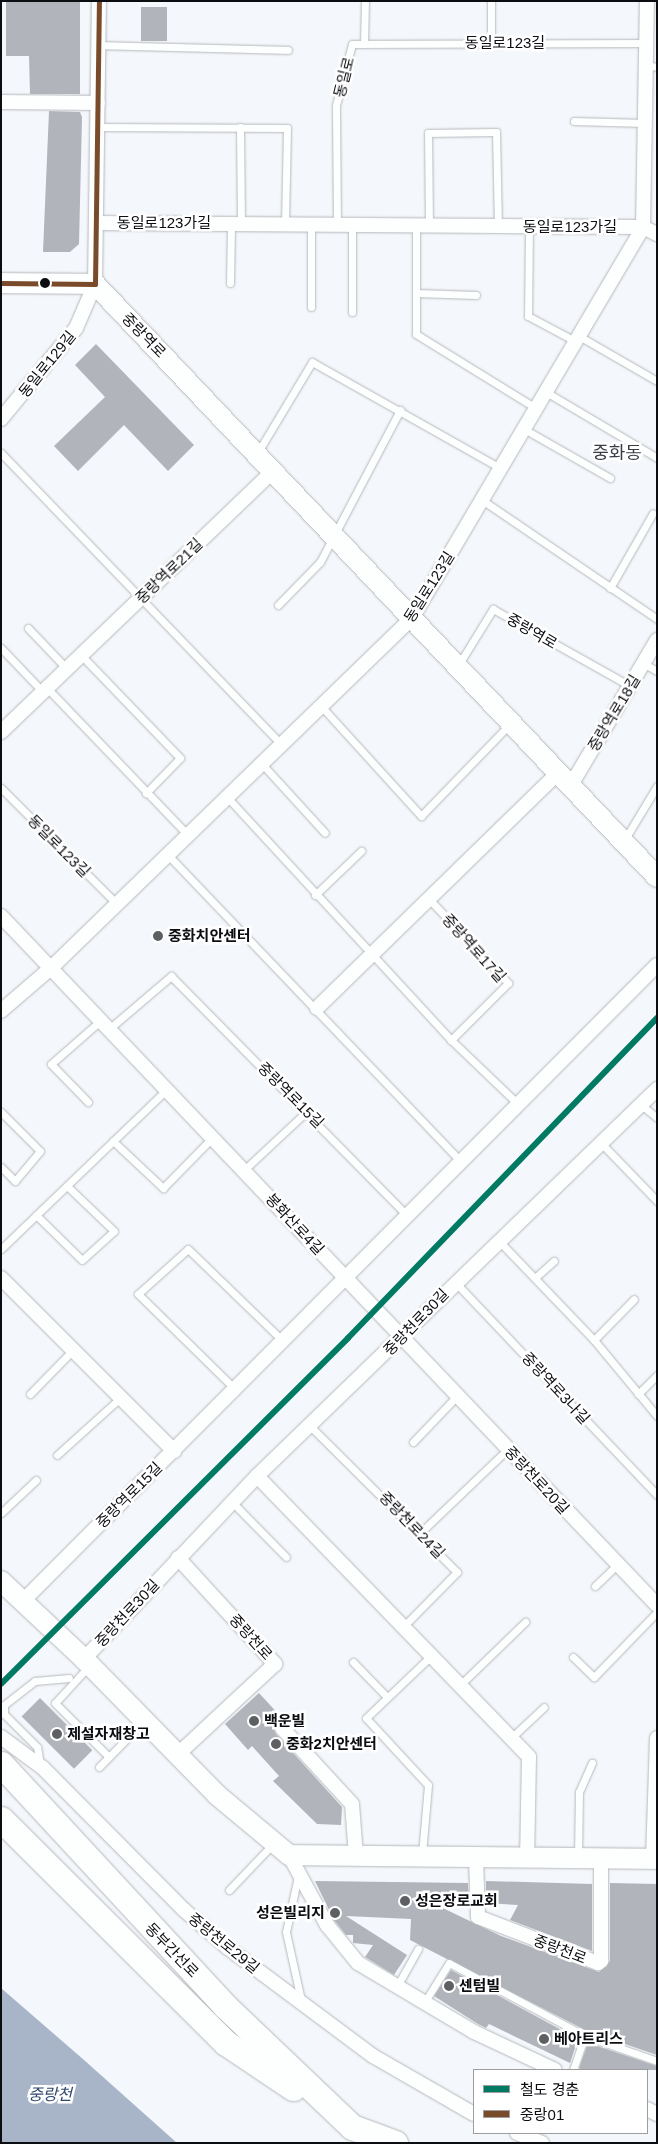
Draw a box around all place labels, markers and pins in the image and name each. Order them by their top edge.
unlabelled marker [40,278,50,288]
place label: 중화치안센터 [168,927,251,945]
marker: 중화치안센터 [152,930,164,942]
place label: 백운빌 [264,1712,305,1730]
marker: 백운빌 [248,1715,260,1727]
place label: 제설자재창고 [67,1725,150,1743]
marker: 제설자재창고 [51,1728,63,1740]
place label: 중화2치안센터 [286,1735,377,1753]
marker: 중화2치안센터 [270,1738,282,1750]
place label: 성은장로교회 [415,1892,498,1910]
marker: 성은장로교회 [399,1895,411,1907]
place label: 성은빌리지 [256,1904,325,1922]
marker: 성은빌리지 [329,1907,341,1919]
place label: 센텀빌 [459,1977,500,1995]
marker: 센텀빌 [443,1980,455,1992]
place label: 베아트리스 [554,2030,623,2048]
marker: 베아트리스 [538,2033,550,2045]

